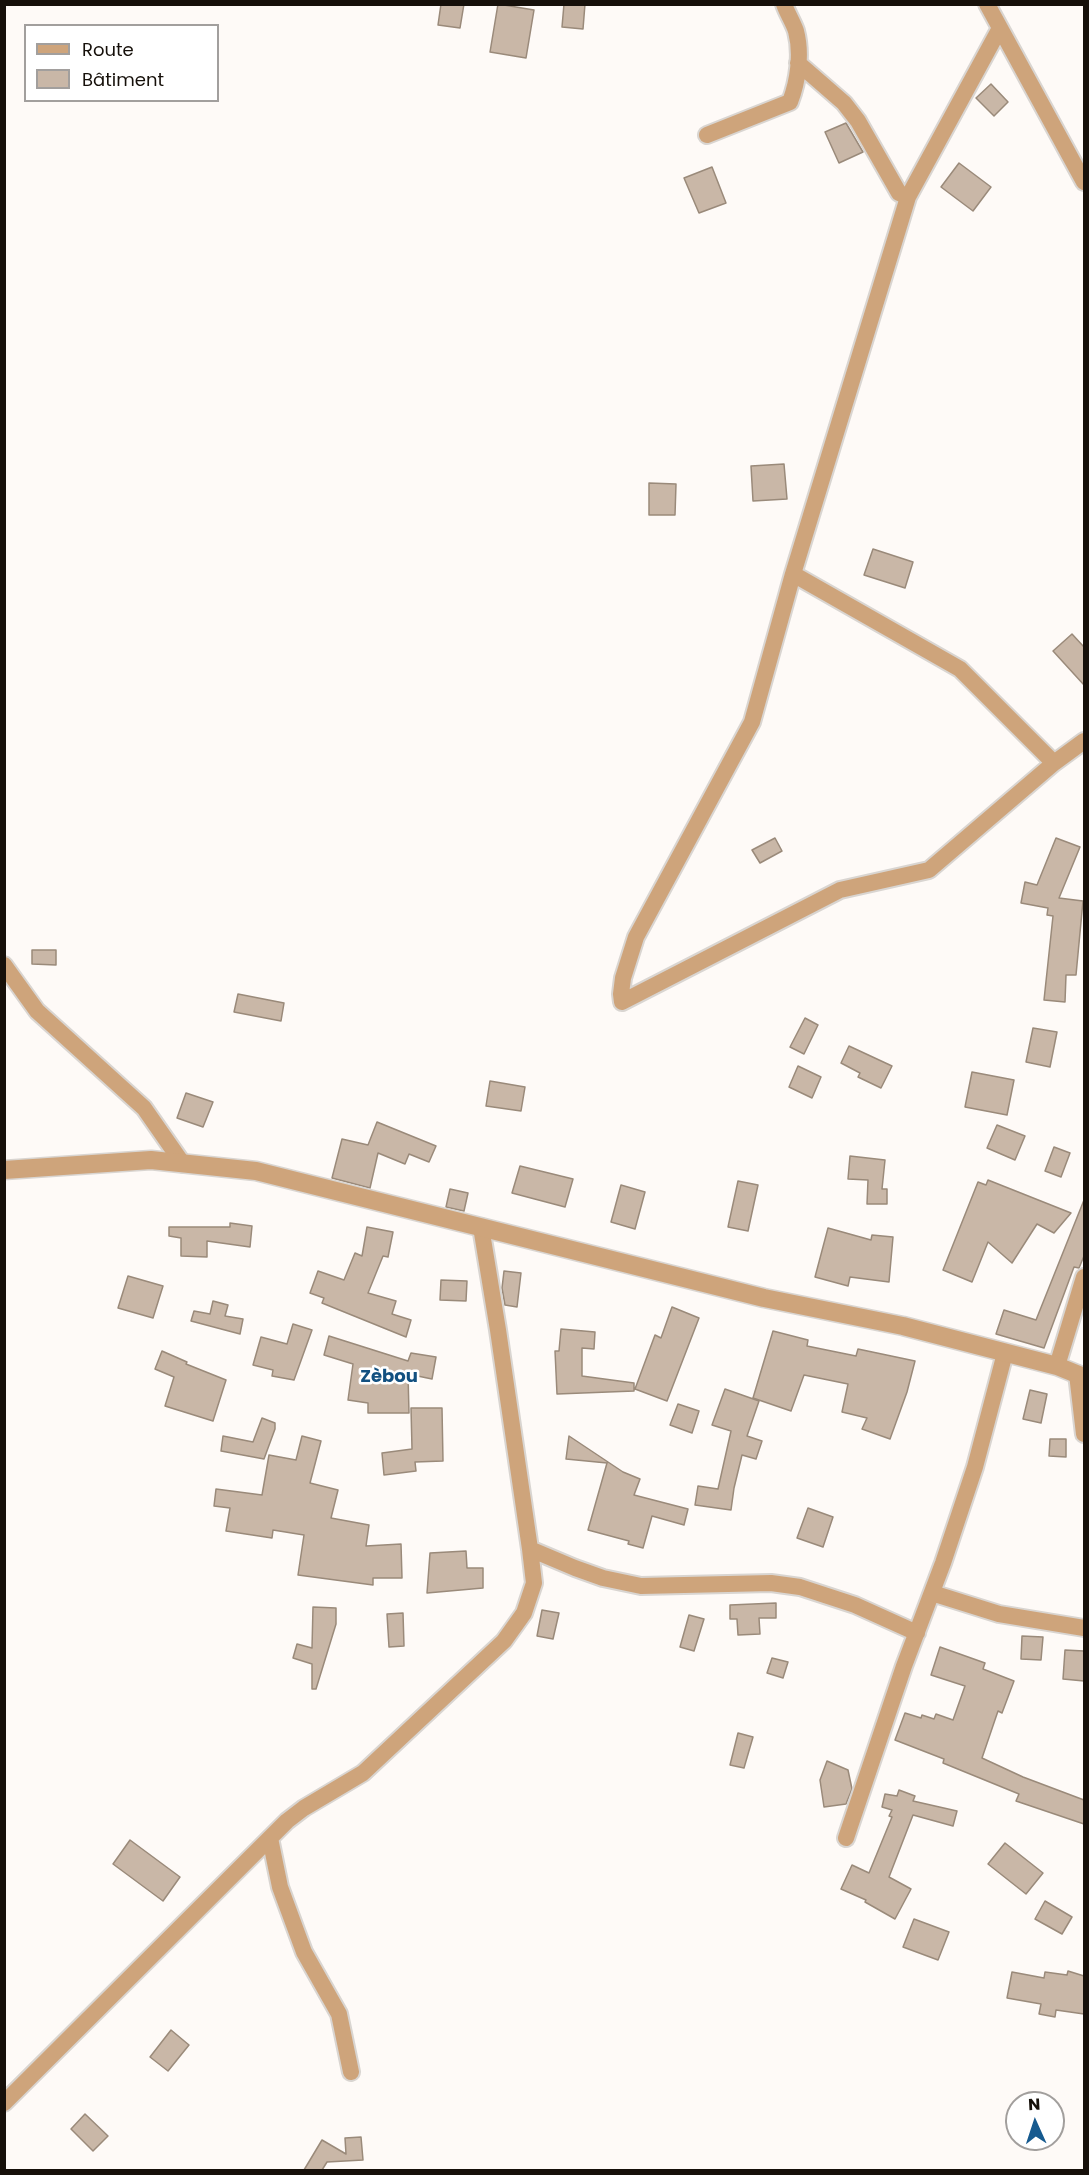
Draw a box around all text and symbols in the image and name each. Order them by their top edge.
legend [24,24,219,102]
text: Route [82,37,134,62]
text: Bâtiment [82,67,164,92]
district label: Zèbou [360,1366,418,1388]
north arrow [1005,2091,1065,2151]
text: N [1028,2093,1041,2116]

